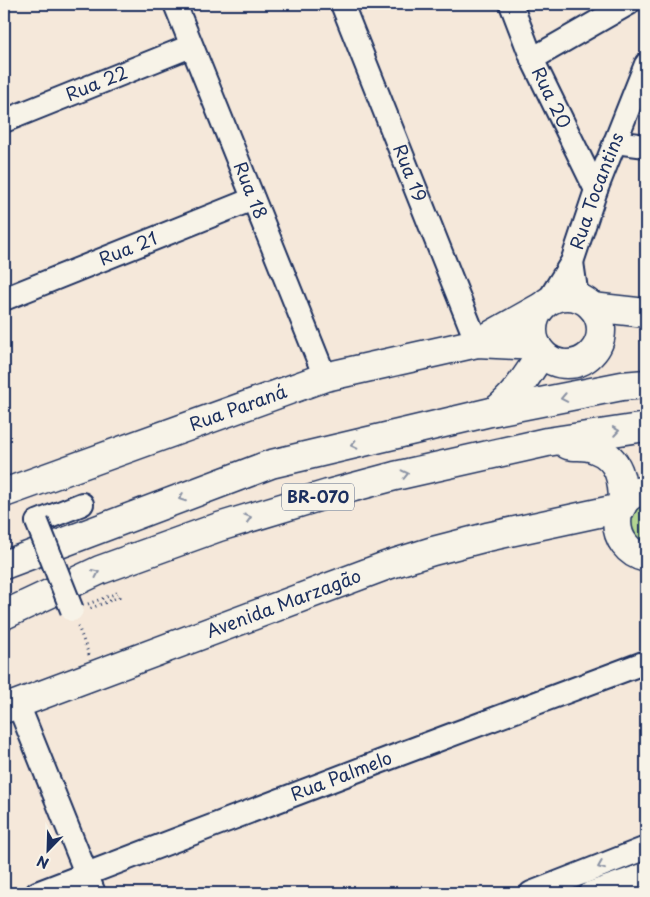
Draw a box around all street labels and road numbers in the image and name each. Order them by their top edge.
street label: Rua 22 [61,58,131,107]
street label: Rua 20 [526,62,579,132]
street label: Rua Tocantins [562,128,630,253]
street label: Rua 19 [387,140,434,205]
street label: Rua 18 [228,157,275,223]
street label: Rua 21 [94,224,161,272]
street label: Rua Paraná [185,377,291,437]
road number: BR-070 [282,484,354,511]
street label: Avenida Marzagão [202,561,365,644]
street label: Rua Palmelo [286,743,396,807]

